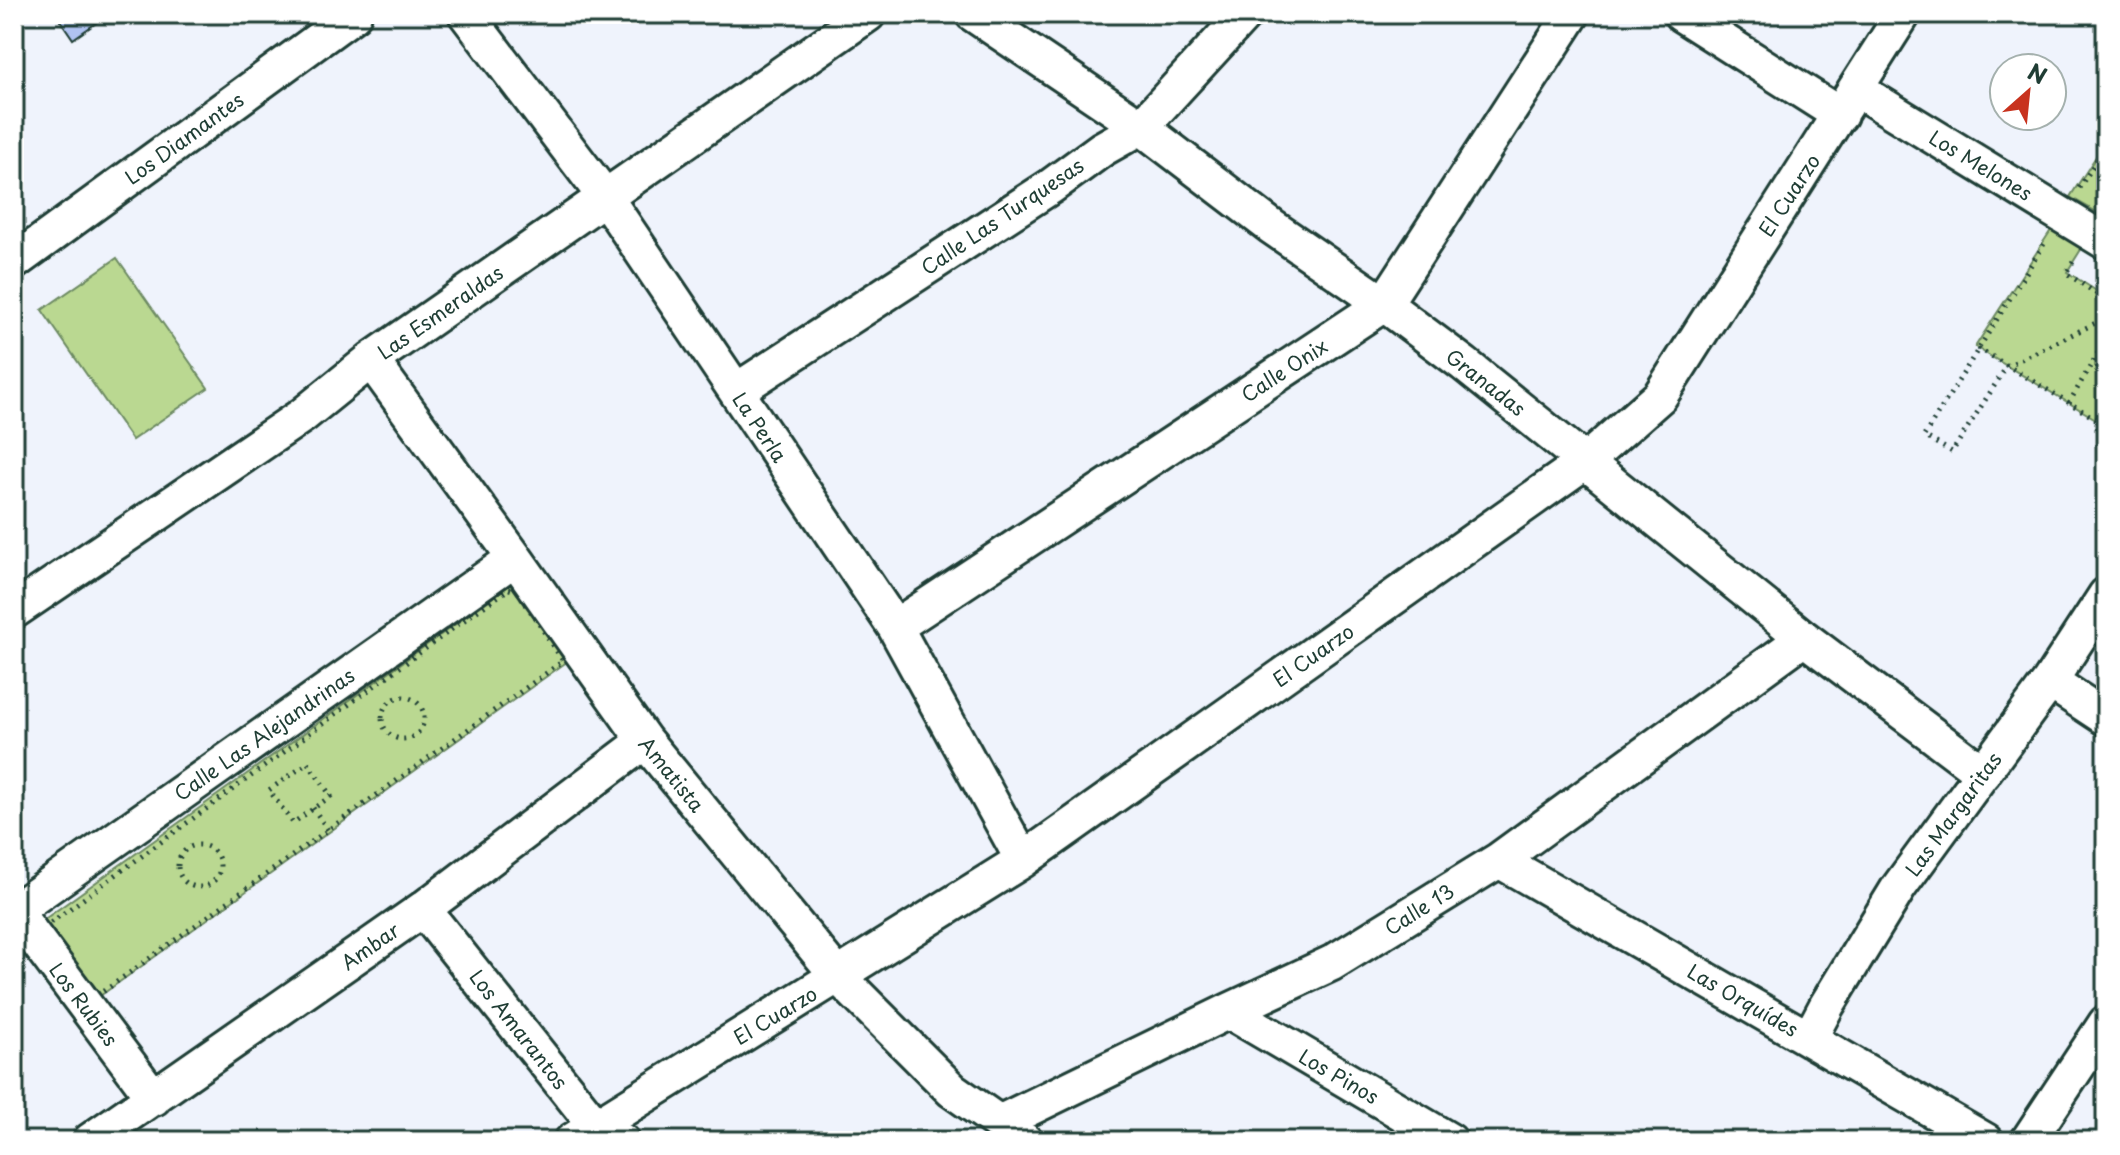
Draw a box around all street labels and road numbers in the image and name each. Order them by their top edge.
street label: Los Diamantes [118,85,250,191]
street label: Los Melones [1924,122,2038,208]
street label: El Cuarzo [1751,148,1827,242]
street label: Calle Las Turquesas [915,150,1089,282]
street label: Las Esmeraldas [371,257,509,367]
street label: Calle Onix [1235,331,1333,409]
street label: Granadas [1440,341,1532,423]
street label: La Perla [725,386,795,468]
street label: El Cuarzo [1266,616,1360,694]
street label: Calle Las Alejandrinas [168,660,360,808]
street label: Amatista [632,730,712,819]
street label: Las Margaritas [1898,746,2008,882]
street label: Calle 13 [1378,876,1460,942]
street label: Ambar [335,915,405,977]
street label: Los Rubies [43,956,125,1052]
street label: Las Orquídes [1682,956,1804,1044]
street label: Los Amarantos [463,963,575,1095]
street label: El Cuarzo [727,978,823,1052]
street label: Los Pinos [1293,1041,1385,1111]

